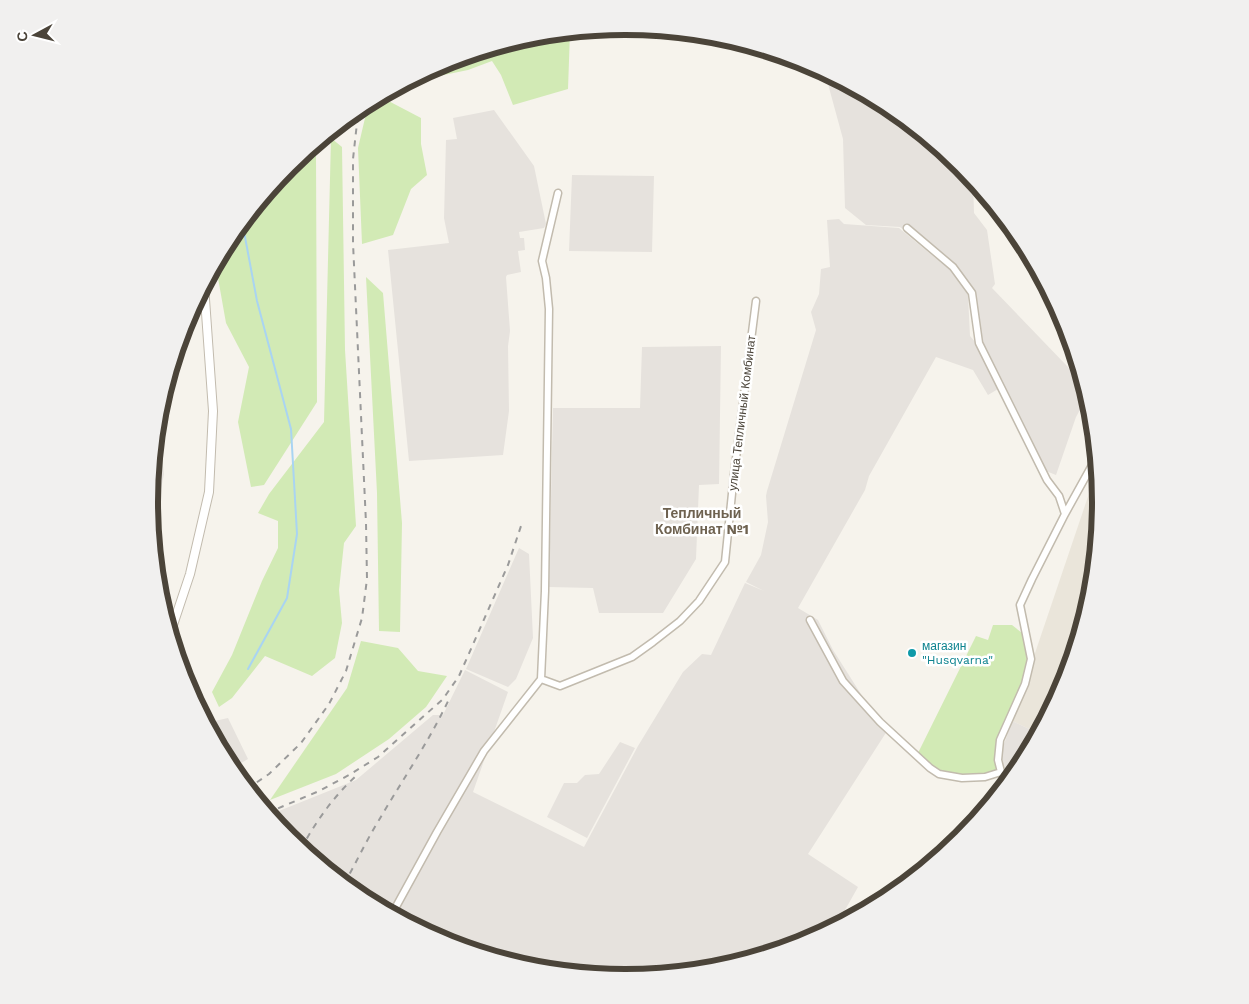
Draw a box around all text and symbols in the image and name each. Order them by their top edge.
north arrow [10,10,60,60]
text: С [14,31,31,43]
street label: улица Тепличный Комбинат [725,334,759,492]
district label: Тепличный Комбинат №1 [655,505,749,537]
place label: магазин "Husqvarna" [922,639,993,667]
marker: магазин "Husqvarna" [906,647,918,659]

